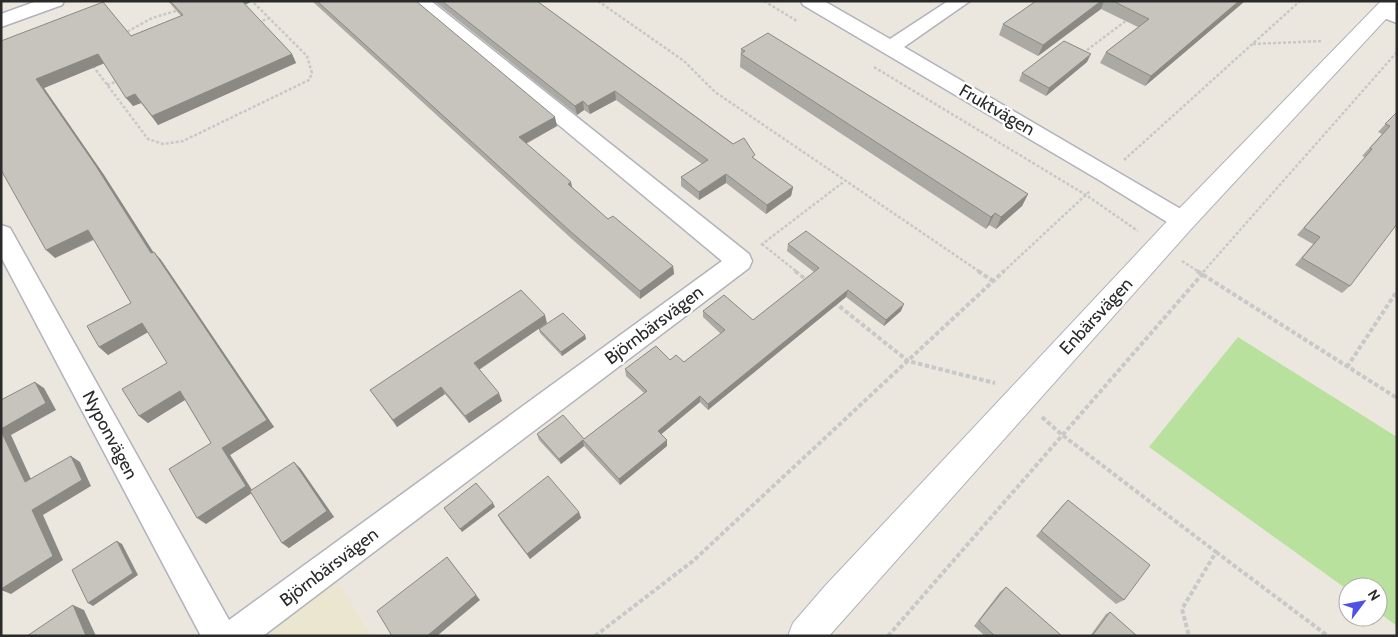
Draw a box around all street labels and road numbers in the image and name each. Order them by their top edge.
street label: Fruktvägen [955,80,1039,140]
street label: Enbärsvägen [1055,273,1137,359]
street label: Björnbärsvägen [600,281,708,369]
street label: Nyponvägen [78,387,142,483]
street label: Björnbärsvägen [275,523,383,611]

